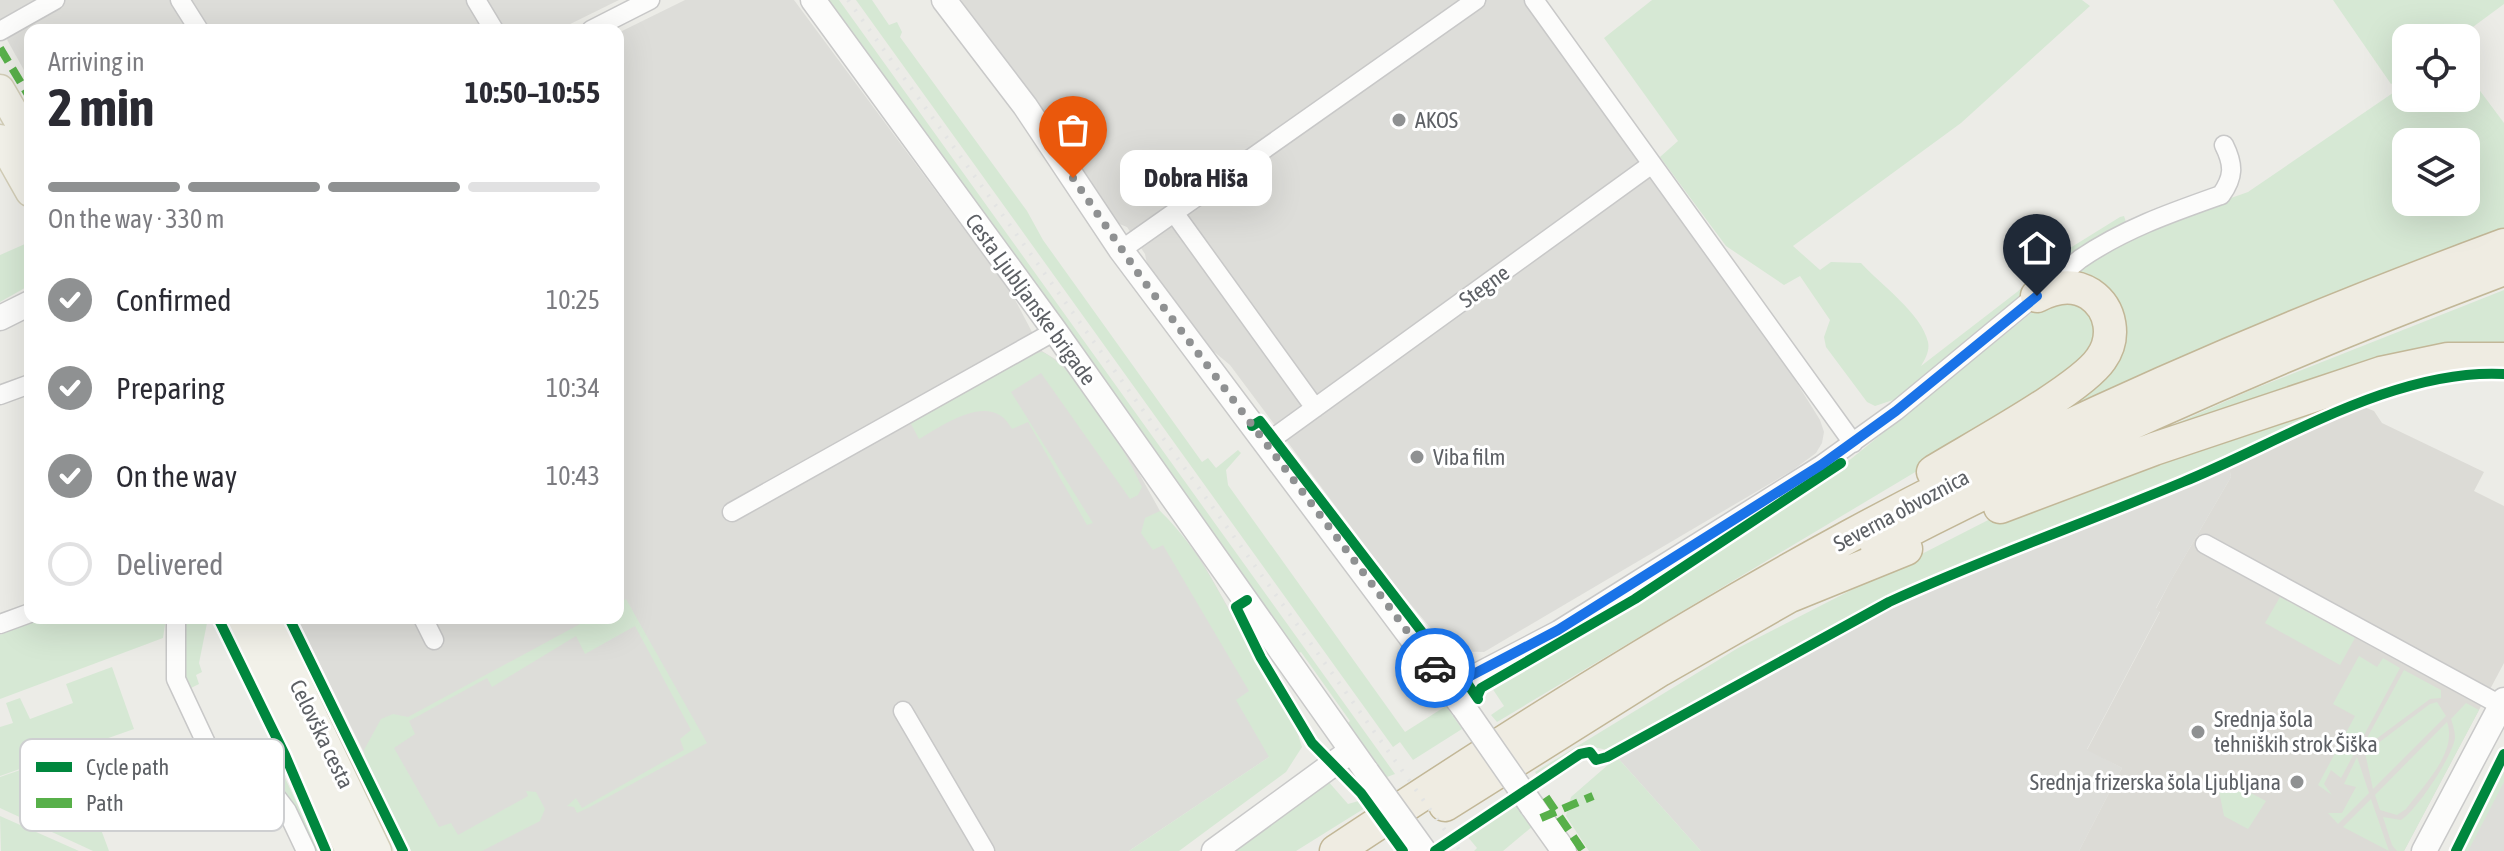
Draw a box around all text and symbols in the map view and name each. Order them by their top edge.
map controls [2392,24,2480,216]
button: locate [2392,24,2480,112]
text: Arriving in [48,47,145,77]
text: 10:50–10:55 [465,75,600,109]
text: 2 min [48,77,154,137]
pin [1039,96,1107,178]
place label: AKOS [1415,107,1458,133]
icon: bag [1051,108,1095,152]
marker: AKOS [1390,111,1408,129]
button: layers [2392,128,2480,216]
callout: Dobra Hiša [1121,150,1273,206]
text: Dobra Hiša [1144,163,1248,193]
text: On the way · 330 m [48,204,225,234]
street label: Cesta Ljubljanske brigade [960,208,1102,390]
pin [2003,214,2071,296]
icon: home [2015,226,2059,270]
street label: Stegne [1454,259,1514,313]
icon: check [48,278,92,322]
text: Confirmed [116,283,231,317]
text: 10:25 [546,285,600,315]
icon: check [48,366,92,410]
text: Preparing [116,371,225,405]
text: 10:34 [546,373,600,403]
place label: Viba film [1433,444,1505,470]
marker: Viba film [1408,448,1426,466]
icon: check [48,454,92,498]
text: On the way [116,459,237,493]
text: 10:43 [546,461,600,491]
street label: Severna obvoznica [1829,463,1973,557]
text: Delivered [116,547,224,581]
courier [1395,628,1475,708]
icon: car [1413,646,1457,690]
street label: Celovška cesta [284,675,360,793]
place label: Srednja šola tehniških strok Šiška [2214,706,2378,757]
marker: Srednja šola tehniških strok Šiška [2189,723,2207,741]
legend [20,739,284,831]
text: Cycle path [86,754,169,780]
place label: Srednja frizerska šola Ljubljana [2030,769,2281,795]
marker: Srednja frizerska šola Ljubljana [2288,773,2306,791]
text: Path [86,790,124,816]

